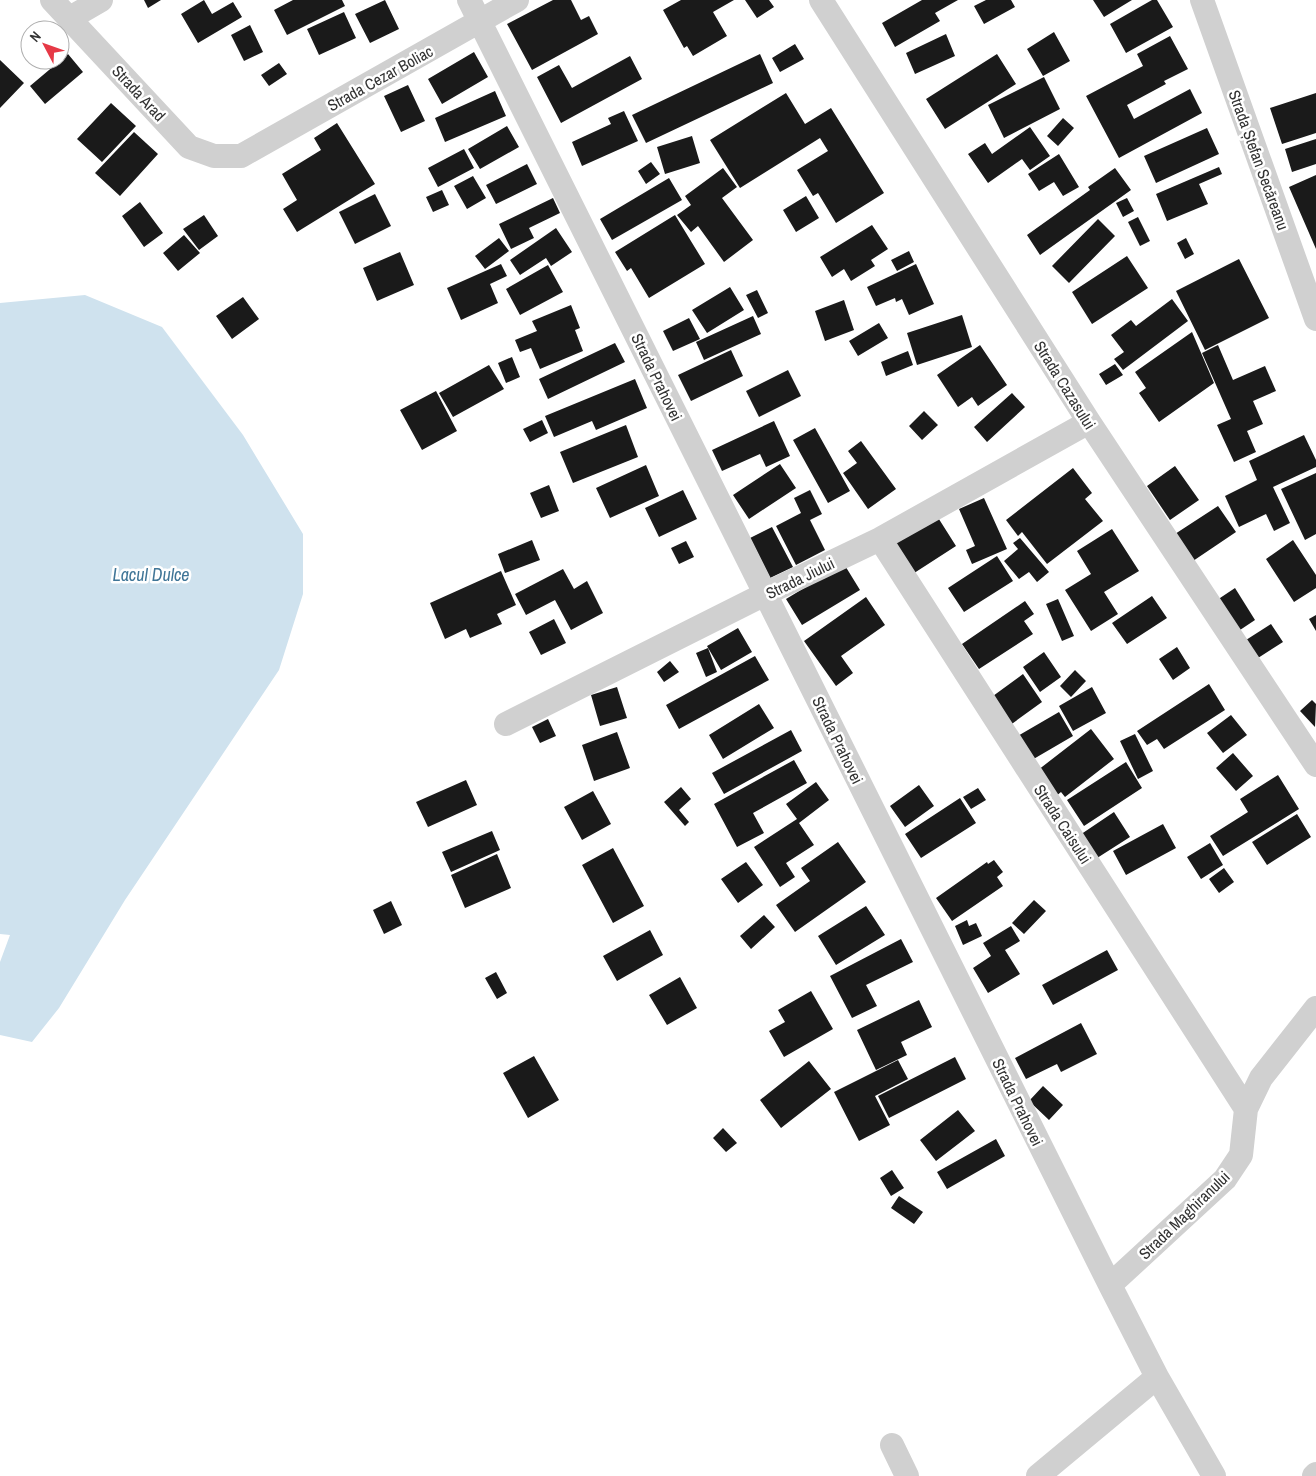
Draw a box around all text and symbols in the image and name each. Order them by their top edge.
north arrow [20,20,70,70]
text: N [26,27,45,46]
street label: Strada Cezar Boliac [323,40,437,116]
street label: Strada Arad [107,60,171,126]
street label: Strada Ștefan Secăreanu [1223,87,1295,233]
street label: Strada Prahovei [626,330,688,424]
street label: Strada Cazasului [1029,336,1101,434]
street label: Strada Jiului [762,552,838,604]
water label: Lacul Dulce [112,562,190,587]
street label: Strada Prahovei [807,693,869,787]
street label: Strada Caisului [1029,780,1097,868]
street label: Strada Prahovei [987,1055,1049,1149]
street label: Strada Maghiranului [1134,1166,1234,1264]

